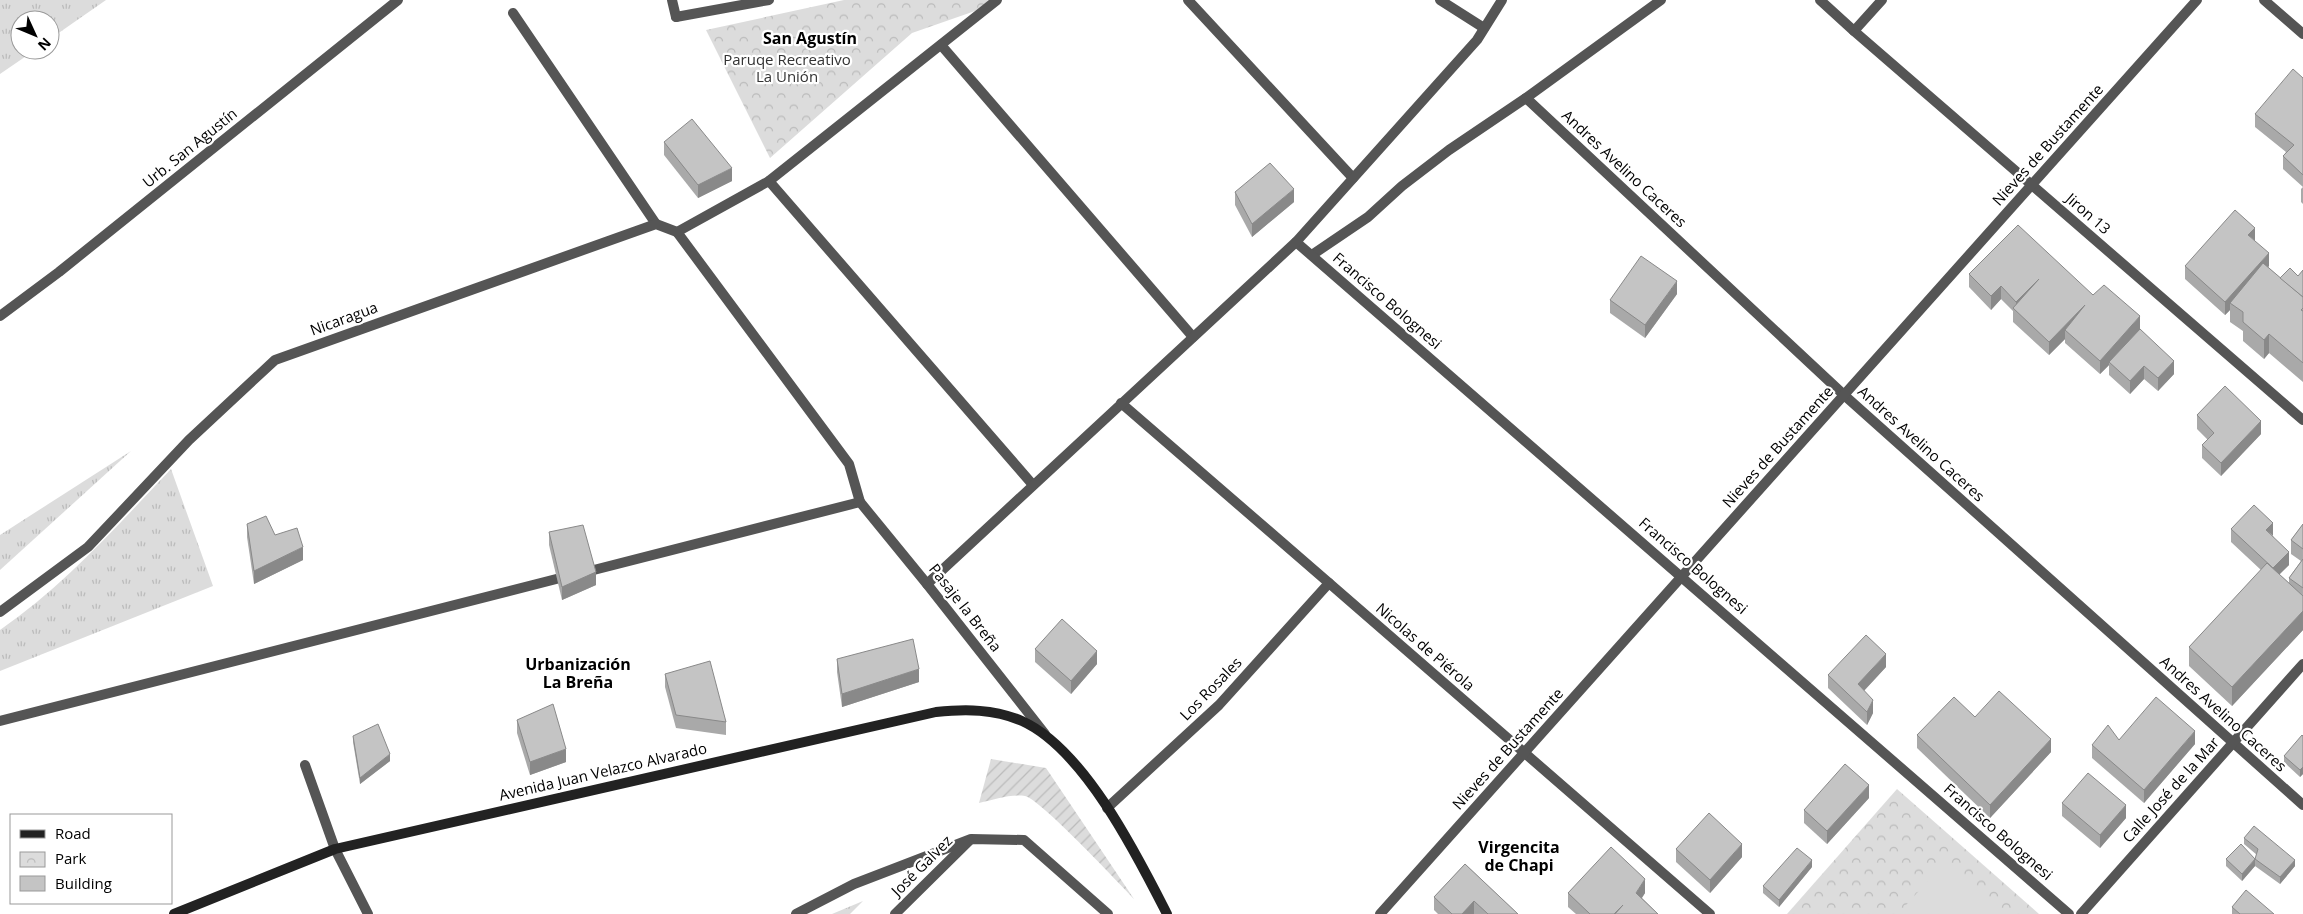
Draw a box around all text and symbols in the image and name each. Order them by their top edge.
north arrow [10,10,60,60]
district label: San Agustín [763,27,857,49]
text: N [34,34,56,55]
park label: Paruqe Recreativo La Unión [723,49,851,86]
street label: Nieves de Bustamente [1987,79,2107,209]
street label: Urb. San Agustín [138,103,241,192]
street label: Andres Avelino Caceres [1558,105,1691,231]
street label: Jiron 13 [2061,187,2115,238]
street label: Francisco Bolognesi [1329,247,1446,353]
street label: Nicaragua [307,297,380,340]
street label: Nieves de Bustamente [1717,381,1837,511]
street label: Andres Avelino Caceres [1854,381,1989,505]
street label: Francisco Bolognesi [1635,512,1752,618]
street label: Pasaje la Breña [925,559,1007,656]
street label: Nicolas de Piérola [1372,598,1479,695]
street label: Andres Avelino Caceres [2156,651,2291,775]
street label: Los Rosales [1175,652,1246,724]
district label: Urbanización La Breña [525,653,631,693]
street label: Nieves de Bustamente [1447,683,1567,813]
street label: Calle José de la Mar [2117,732,2223,846]
street label: Avenida Juan Velazco Alvarado [497,737,709,805]
street label: Francisco Bolognesi [1940,778,2057,884]
legend [10,814,172,904]
text: Road [55,823,91,843]
street label: José Galvez [885,830,956,902]
district label: Virgencita de Chapi [1478,836,1560,876]
text: Park [55,848,86,868]
text: Building [55,873,112,893]

